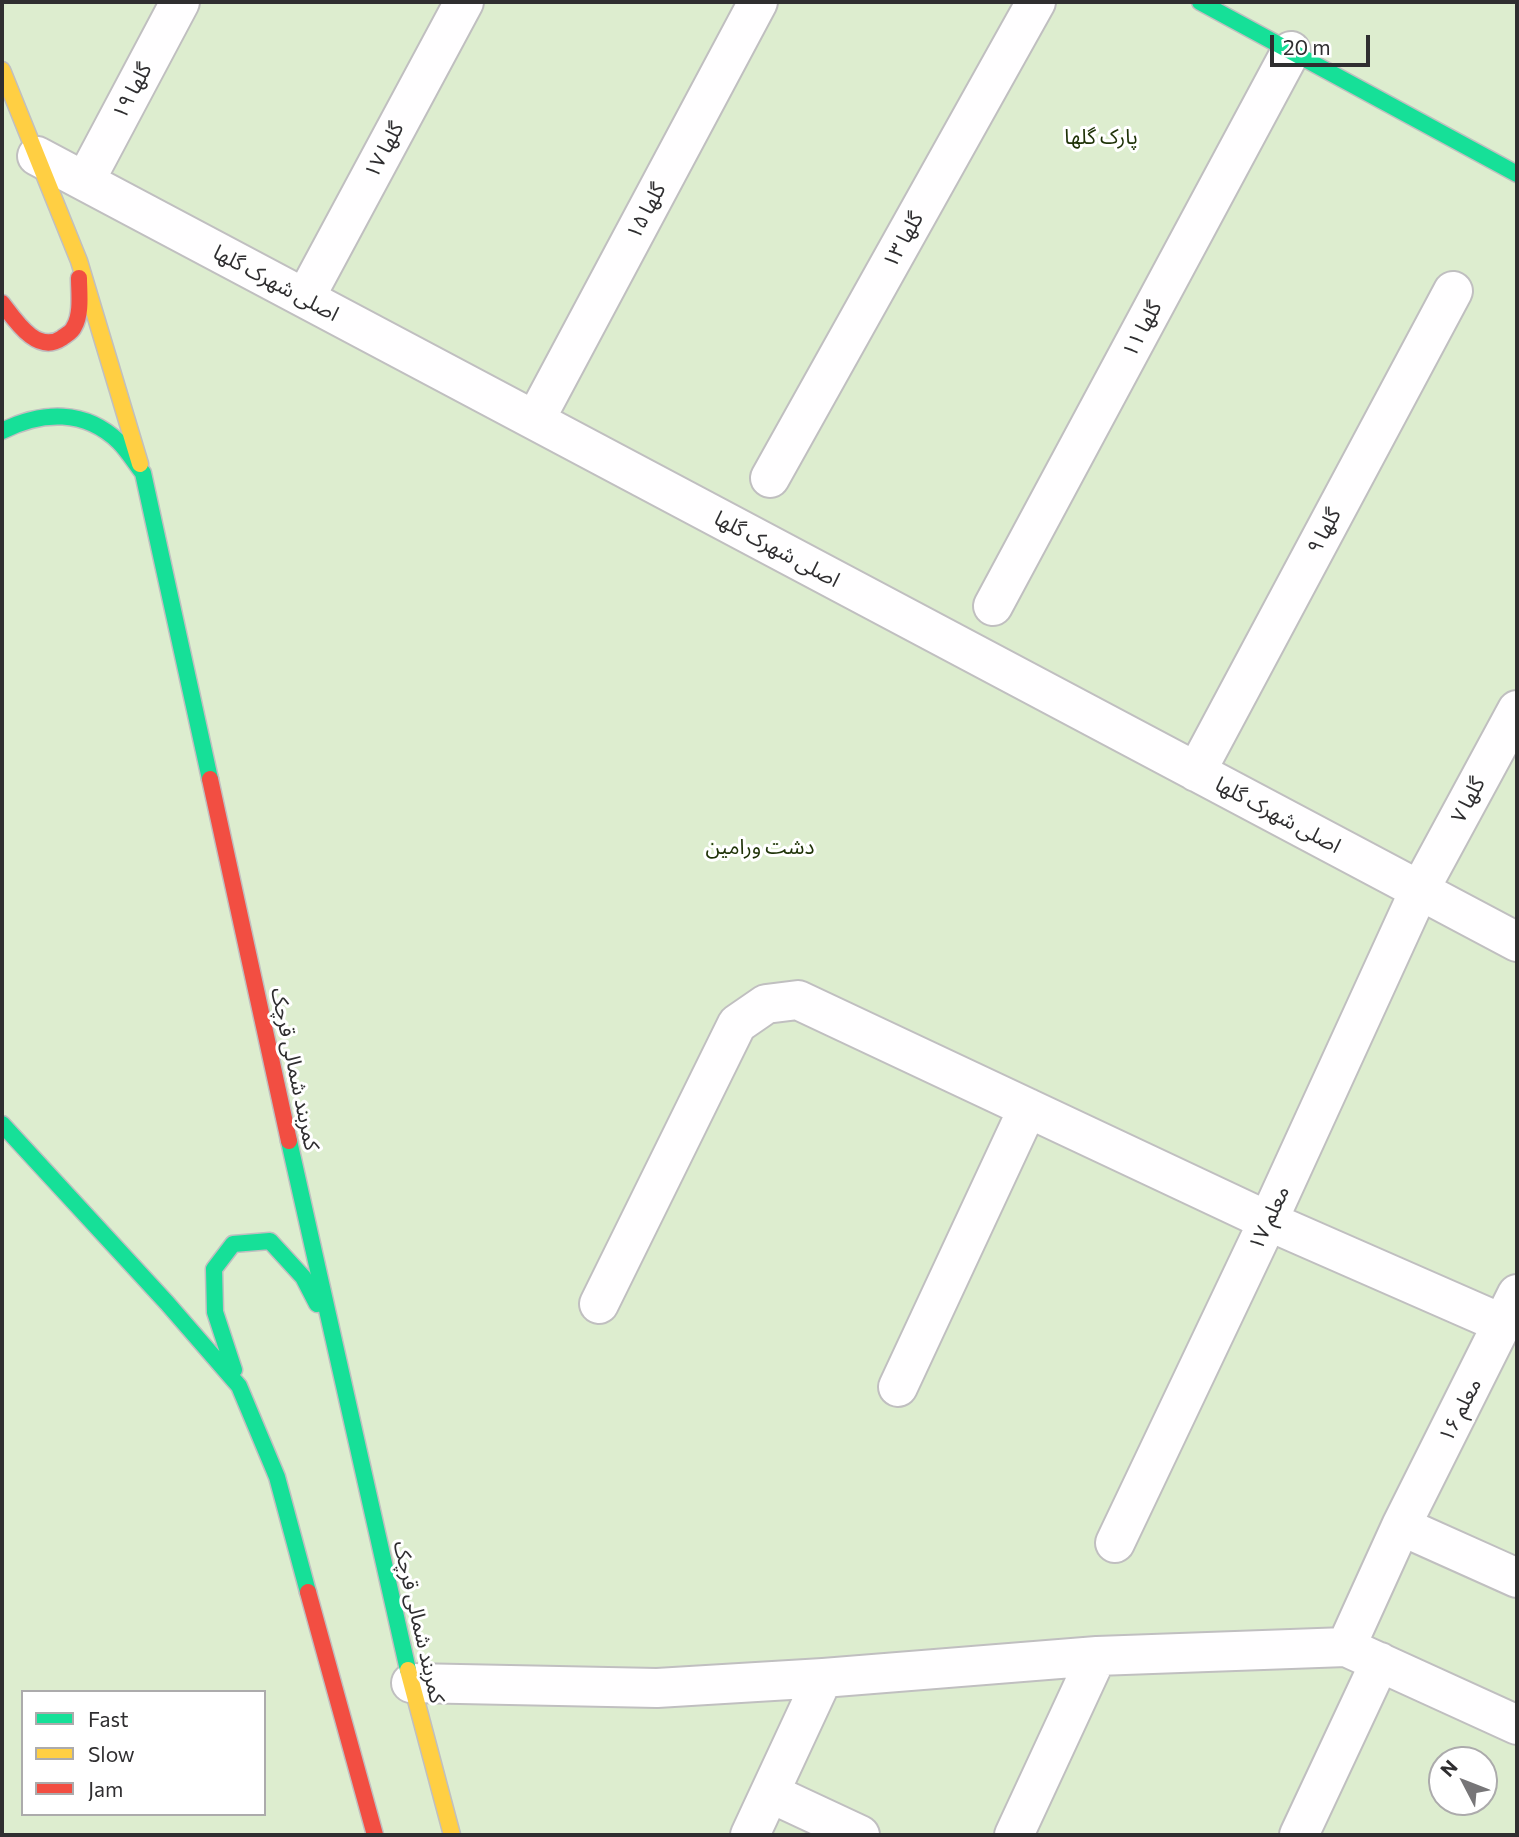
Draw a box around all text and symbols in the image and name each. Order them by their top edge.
scale bar [1274,21,1374,65]
text: 20 m [1283,34,1331,59]
street label: گلها ۱۹ [107,59,157,123]
street label: گلها ۱۷ [359,118,409,182]
park label: پارک گلها [1064,124,1138,150]
street label: گلها ۱۵ [621,179,671,243]
street label: گلها ۱۳ [877,208,929,272]
street label: اصلی شهرک گلها [209,239,343,327]
street label: گلها ۱۱ [1117,297,1167,361]
street label: گلها ۹ [1302,504,1346,558]
street label: اصلی شهرک گلها [710,505,844,593]
street label: اصلی شهرک گلها [1211,771,1345,859]
street label: گلها ۷ [1446,773,1490,827]
park label: دشت ورامین [705,834,815,860]
street label: کمربند شمالی قرچک [265,985,325,1153]
street label: معلم ۱۷ [1243,1182,1295,1254]
street label: معلم ۱۶ [1433,1374,1487,1446]
street label: کمربند شمالی قرچک [388,1538,450,1706]
legend [21,1690,266,1816]
text: Fast [88,1706,129,1731]
text: Slow [88,1741,135,1766]
north arrow [1428,1746,1498,1816]
text: N [1435,1755,1462,1781]
text: Jam [88,1776,123,1801]

